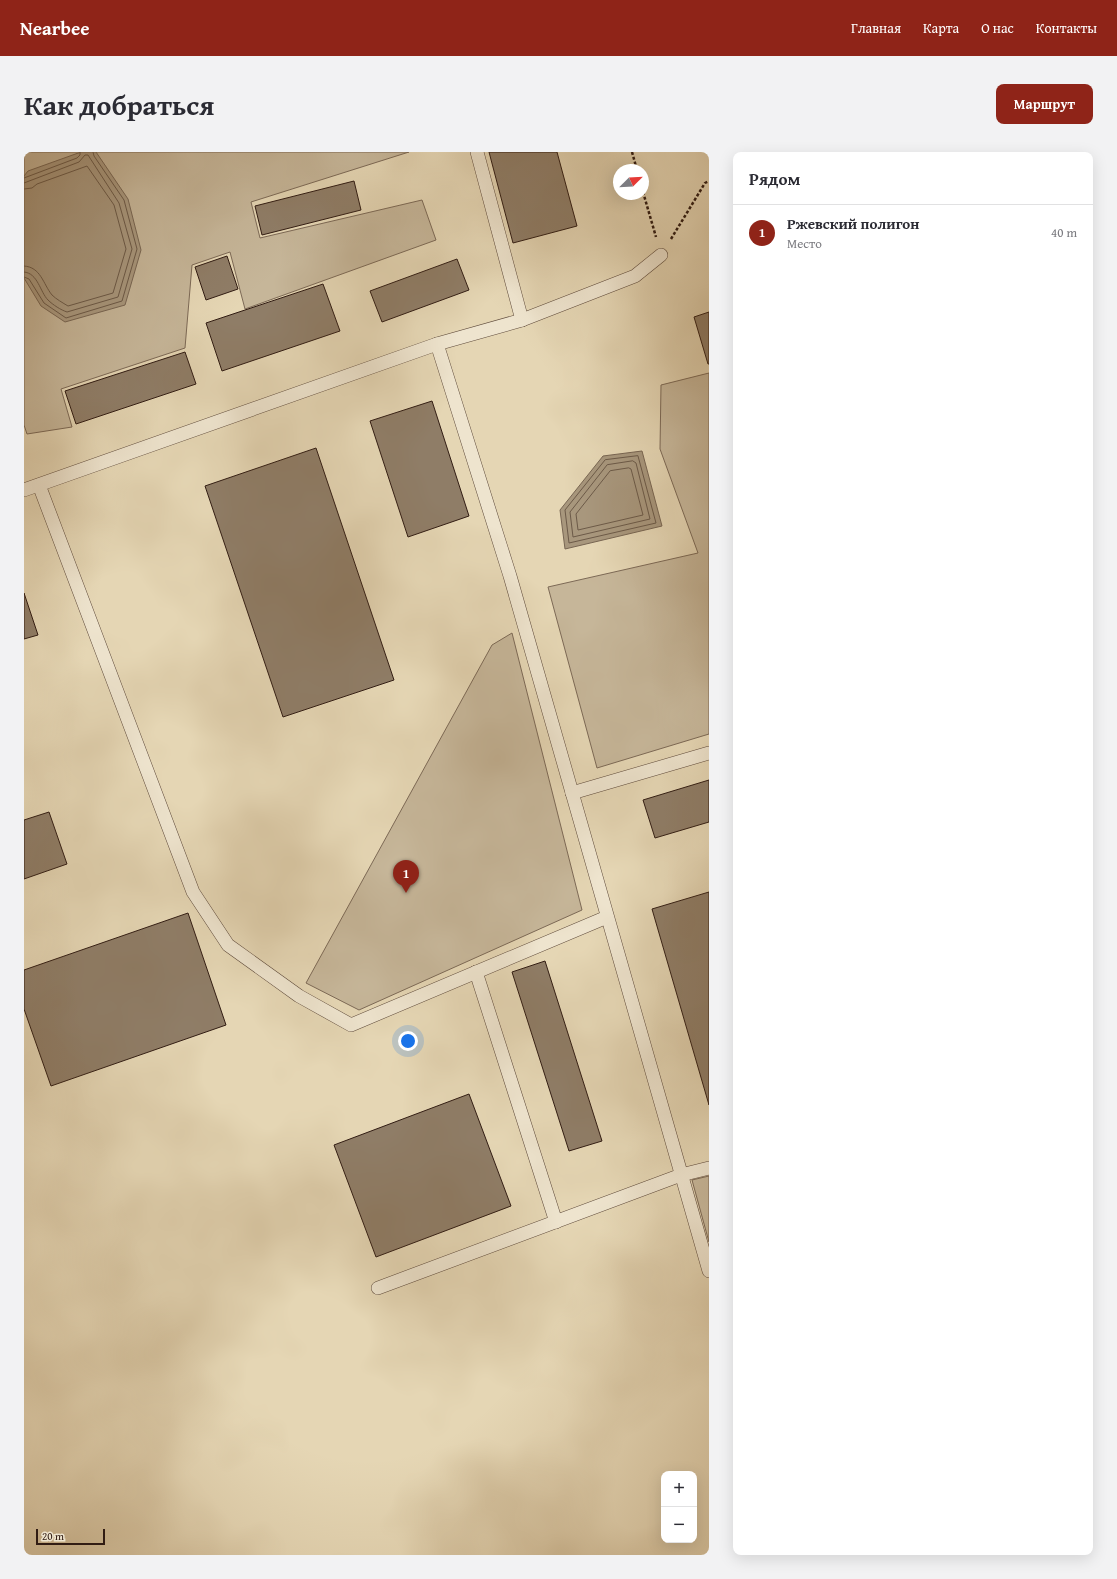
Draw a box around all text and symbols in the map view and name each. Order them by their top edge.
text: Nearbee [20,14,90,42]
text: Главная [851,18,901,38]
text: Карта [923,18,959,38]
text: О нас [981,18,1014,38]
text: Контакты [1036,18,1097,38]
text: Как добраться [24,84,214,125]
button: Маршрут [996,84,1093,124]
north arrow [613,164,649,200]
text: Рядом [749,166,800,191]
text: Ржевский полигон [787,213,920,234]
text: 1 [759,223,765,242]
text: 40 m [1051,223,1077,242]
text: Место [787,234,822,253]
pin: 1 [393,860,419,893]
your location [398,1031,418,1051]
map controls [661,1471,697,1543]
button: + [661,1471,697,1507]
button: − [661,1507,697,1543]
scale bar [36,1527,105,1546]
text: 20 m [42,1528,64,1544]

